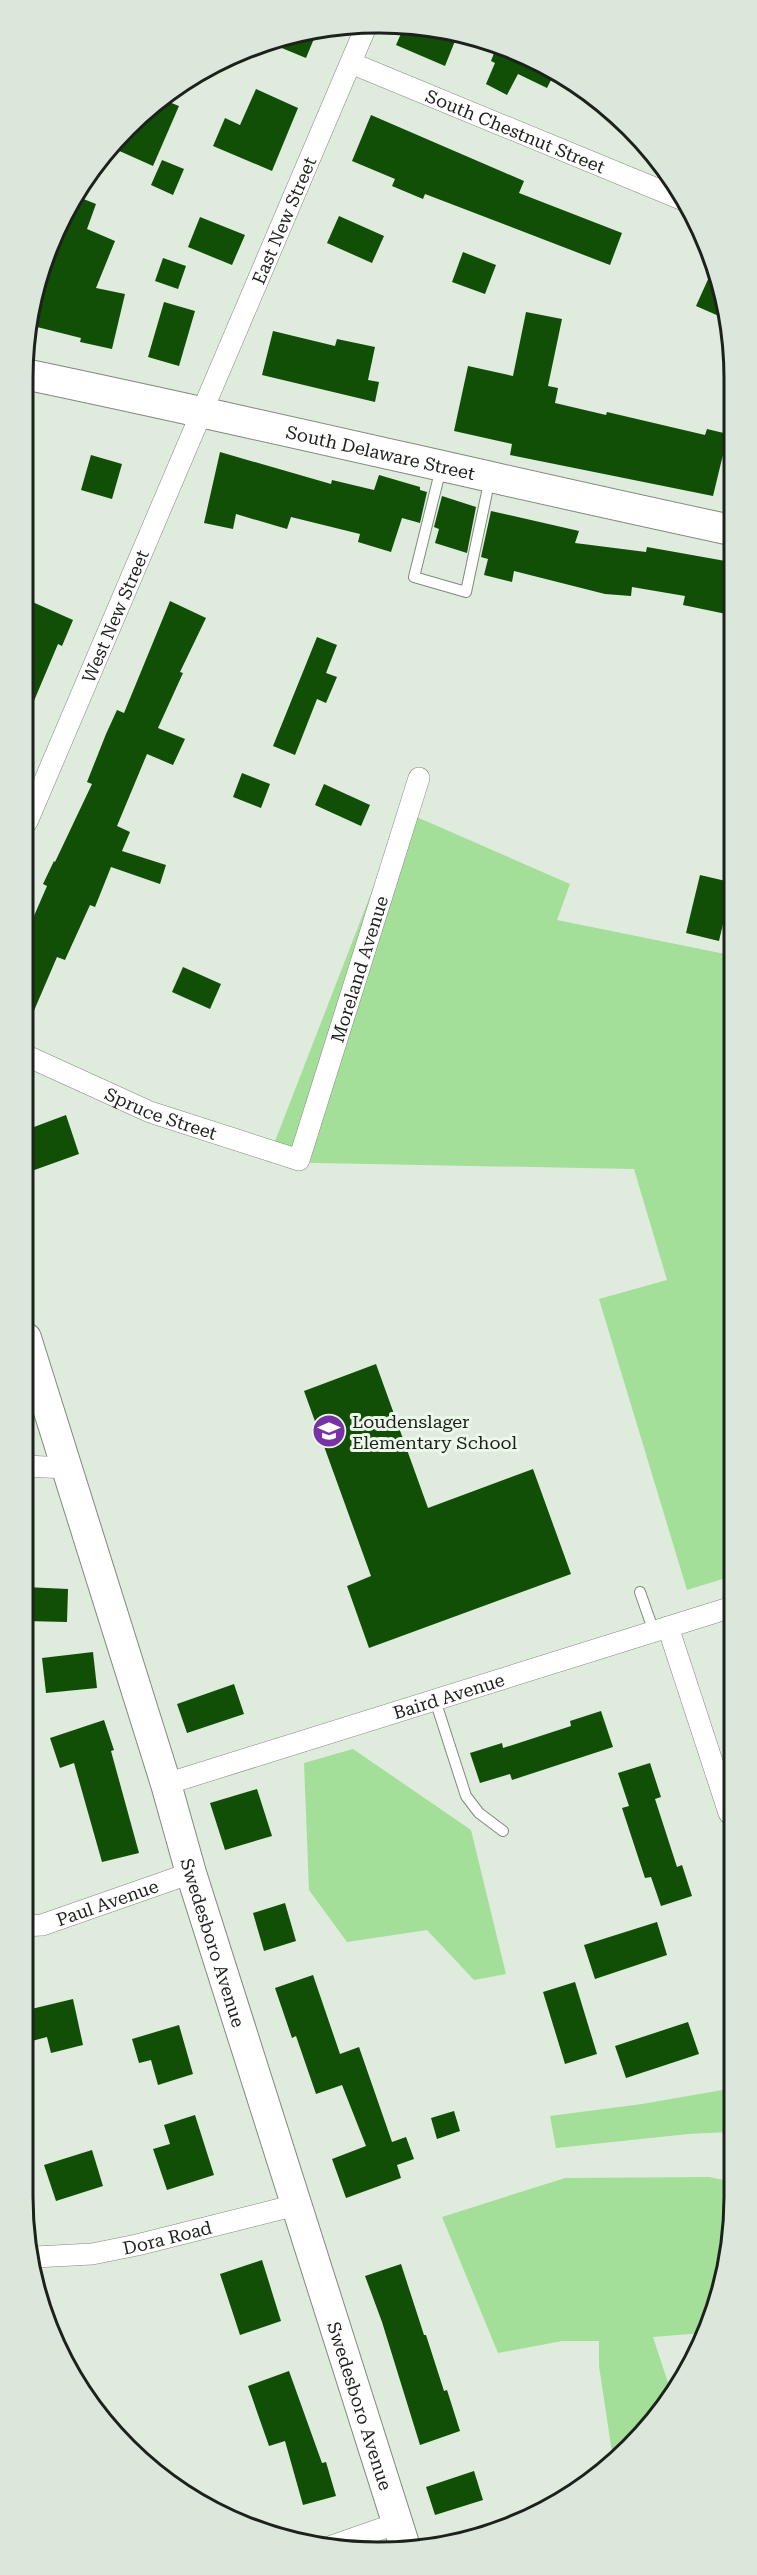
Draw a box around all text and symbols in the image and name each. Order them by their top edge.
street label: South Chestnut Street [423,85,609,177]
street label: East New Street [247,153,320,287]
street label: South Delaware Street [284,421,477,484]
street label: West New Street [77,546,152,686]
street label: Moreland Avenue [326,893,392,1045]
street label: Spruce Street [102,1083,220,1143]
place label: Loudenslager Elementary School [352,1411,517,1453]
school or university icon: Loudenslager Elementary School [311,1413,347,1449]
street label: Baird Avenue [390,1668,507,1723]
street label: Swedesboro Avenue [177,1856,250,2030]
street label: Paul Avenue [53,1875,161,1930]
street label: Dora Road [121,2216,214,2258]
street label: Swedesboro Avenue [324,2319,397,2493]

